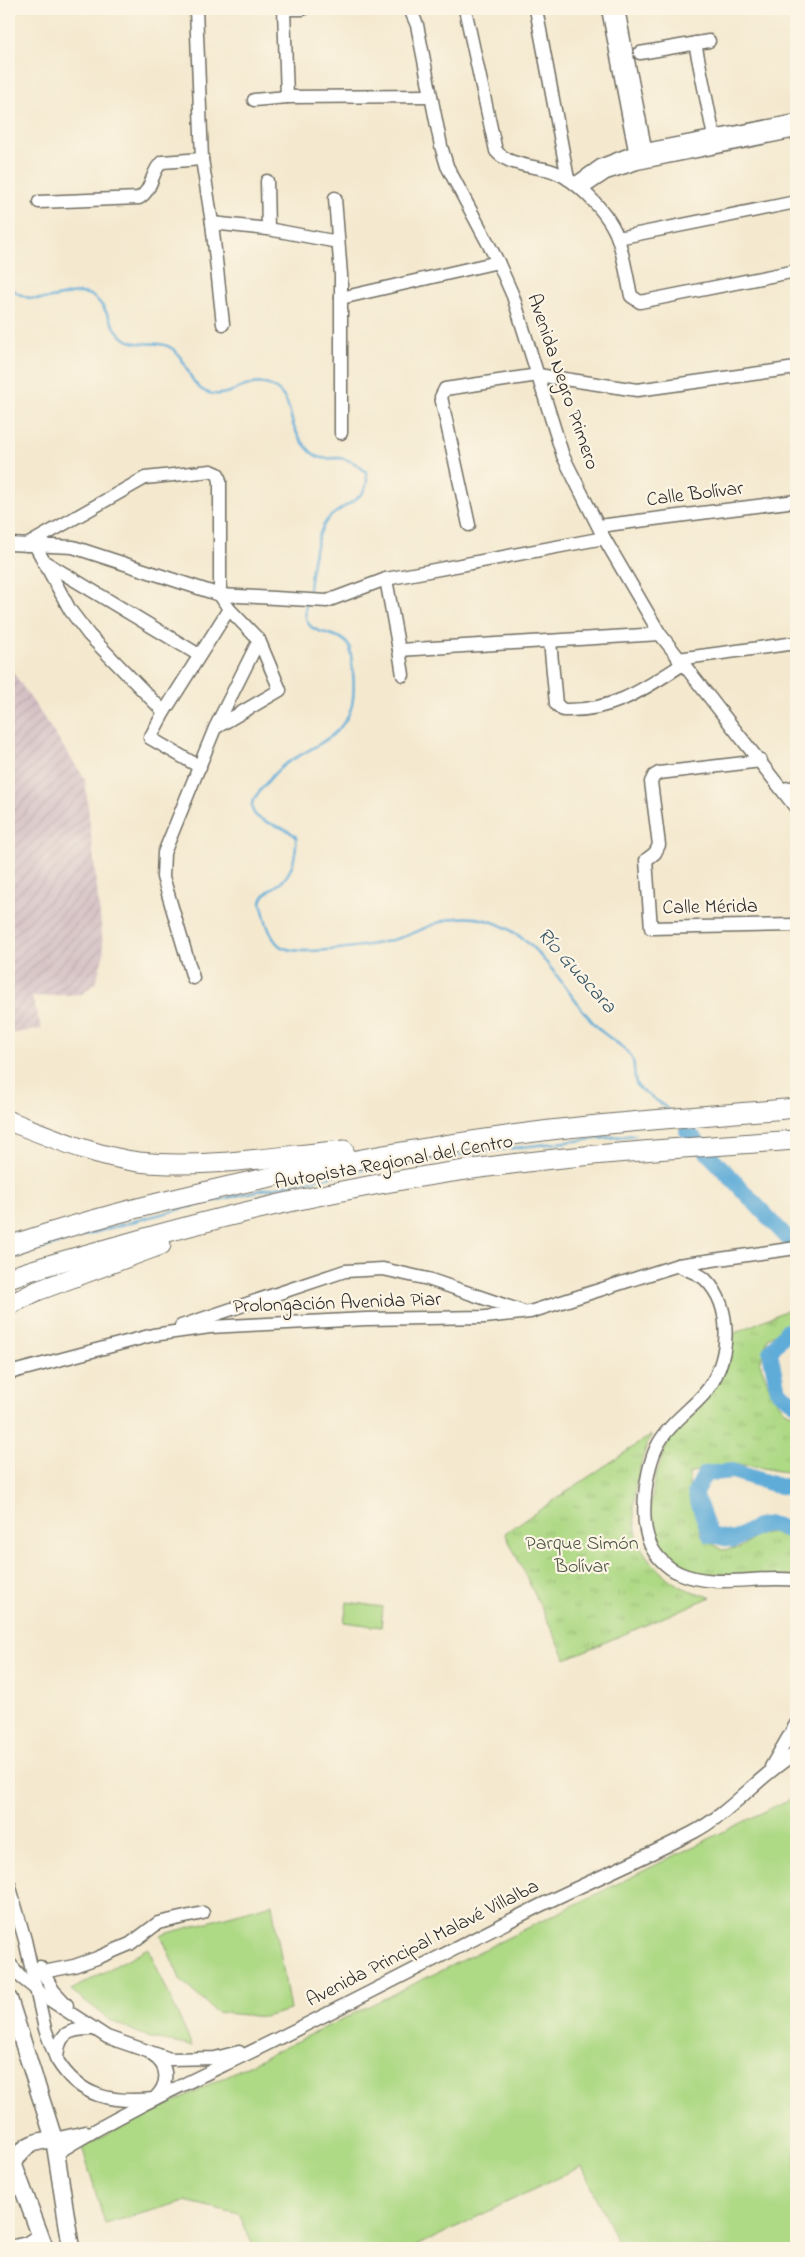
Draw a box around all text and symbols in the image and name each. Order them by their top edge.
street label: Avenida Negro Primero [517,290,606,474]
street label: Calle Bolívar [645,475,746,515]
street label: Calle Mérida [662,893,758,923]
water label: Río Guacara [529,921,623,1021]
street label: Autopista Regional del Centro [272,1128,516,1199]
street label: Prolongación Avenida Piar [232,1286,443,1323]
park label: Parque Simón Bolívar [525,1530,639,1582]
street label: Avenida Principal Malavé Villalba [302,1873,544,2015]

